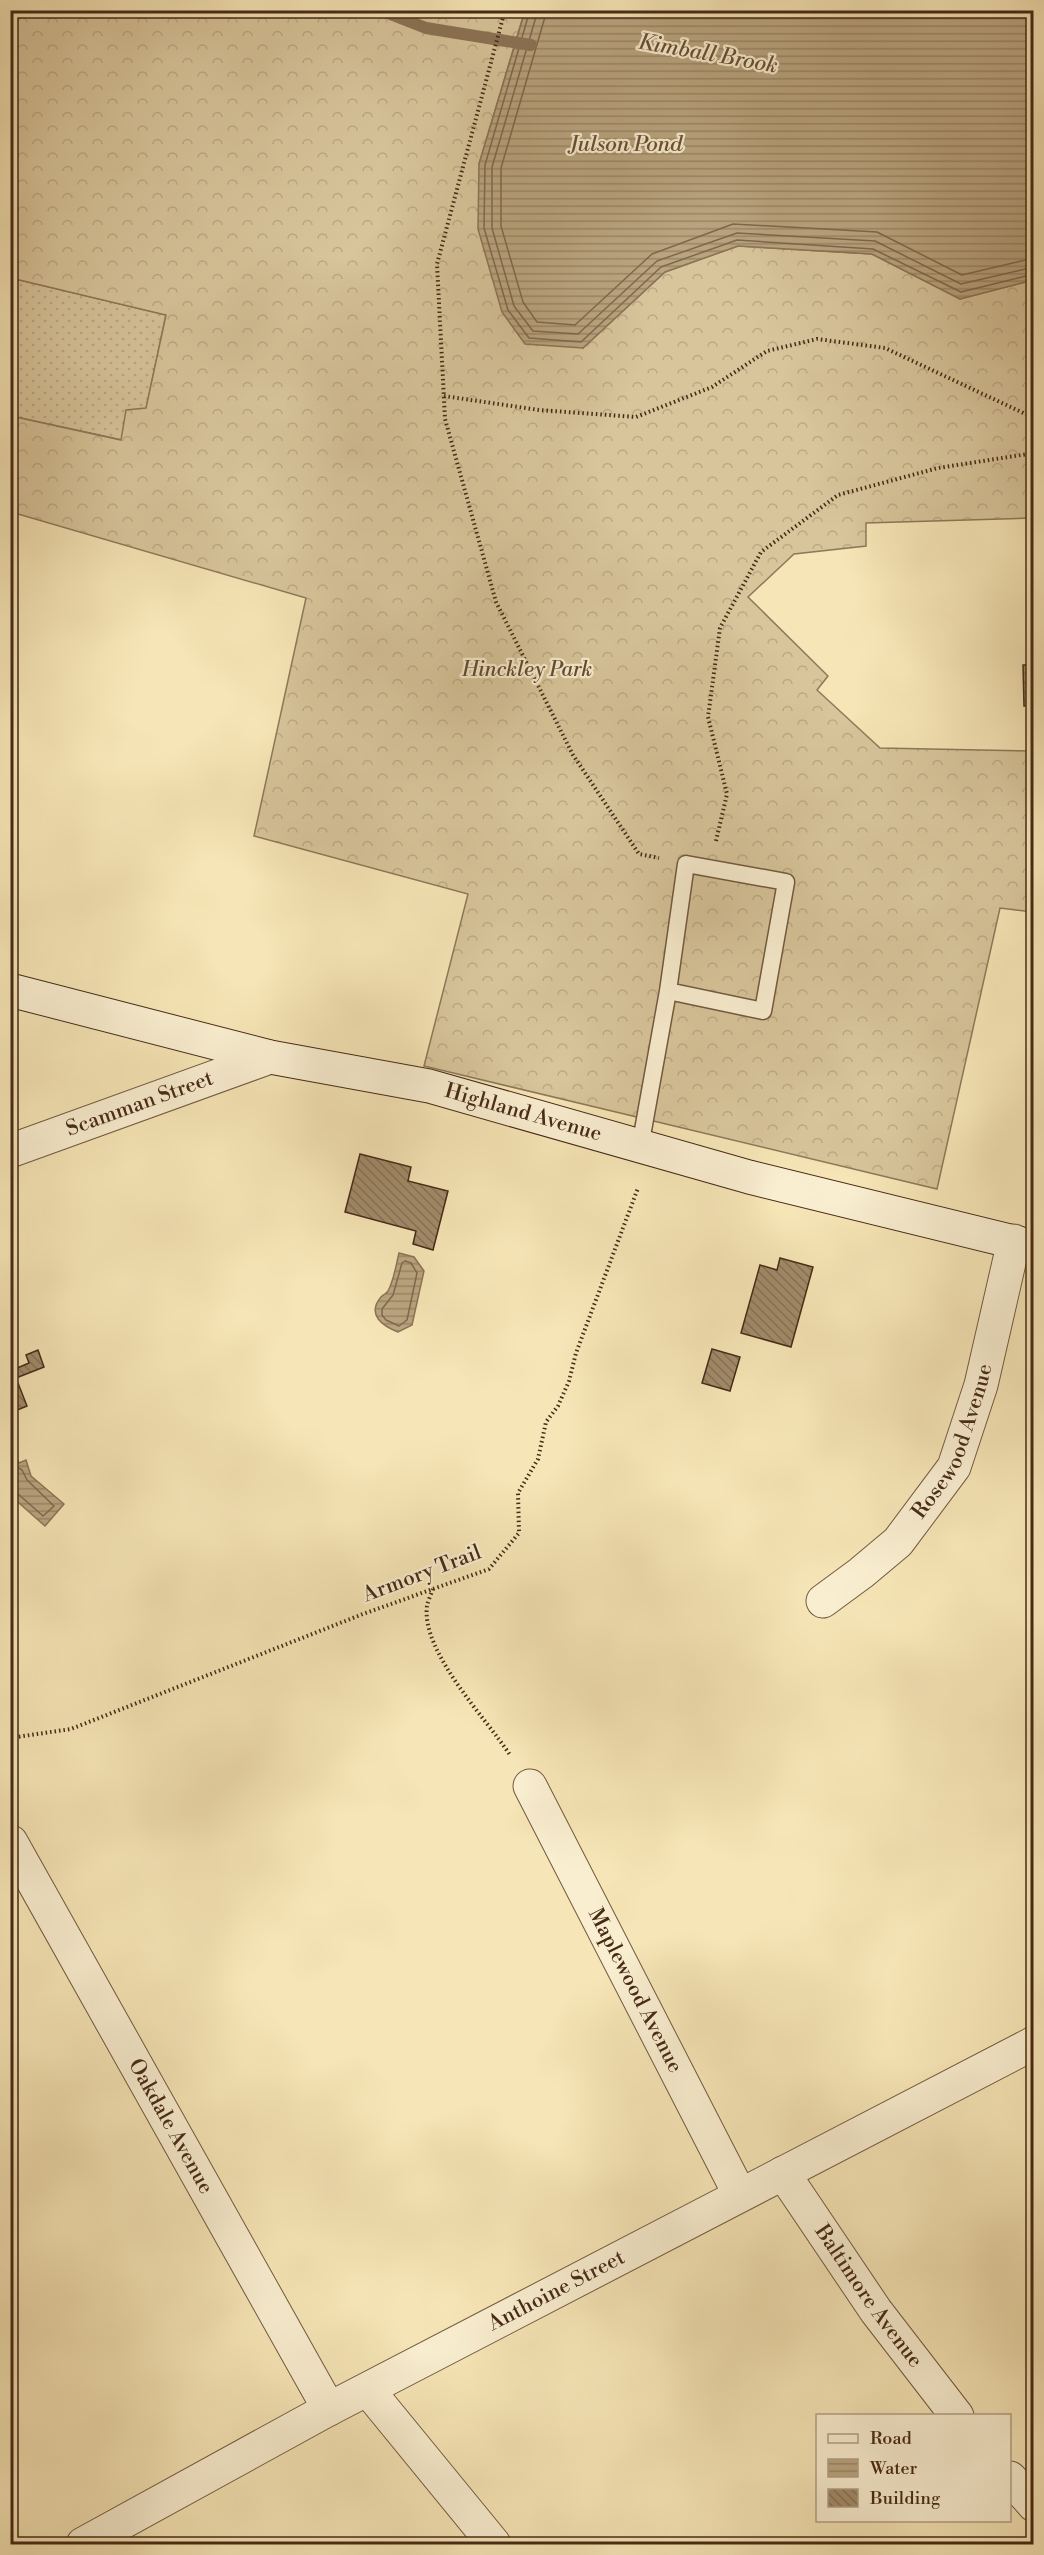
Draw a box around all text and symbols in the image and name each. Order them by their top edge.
water label: Kimball Brook [636,28,780,80]
water label: Julson Pond [567,131,684,158]
park label: Hinckley Park [461,657,592,683]
street label: Scamman Street [63,1065,217,1143]
street label: Highland Avenue [442,1078,605,1147]
street label: Rosewood Avenue [907,1361,998,1524]
street label: Armory Trail [358,1539,485,1609]
street label: Maplewood Avenue [582,1904,688,2077]
street label: Oakdale Avenue [122,2054,219,2199]
street label: Baltimore Avenue [808,2219,928,2373]
street label: Anthoine Street [483,2244,630,2338]
legend [816,2414,1011,2522]
text: Road [870,2427,913,2450]
text: Water [869,2457,918,2480]
text: Building [869,2487,941,2510]

